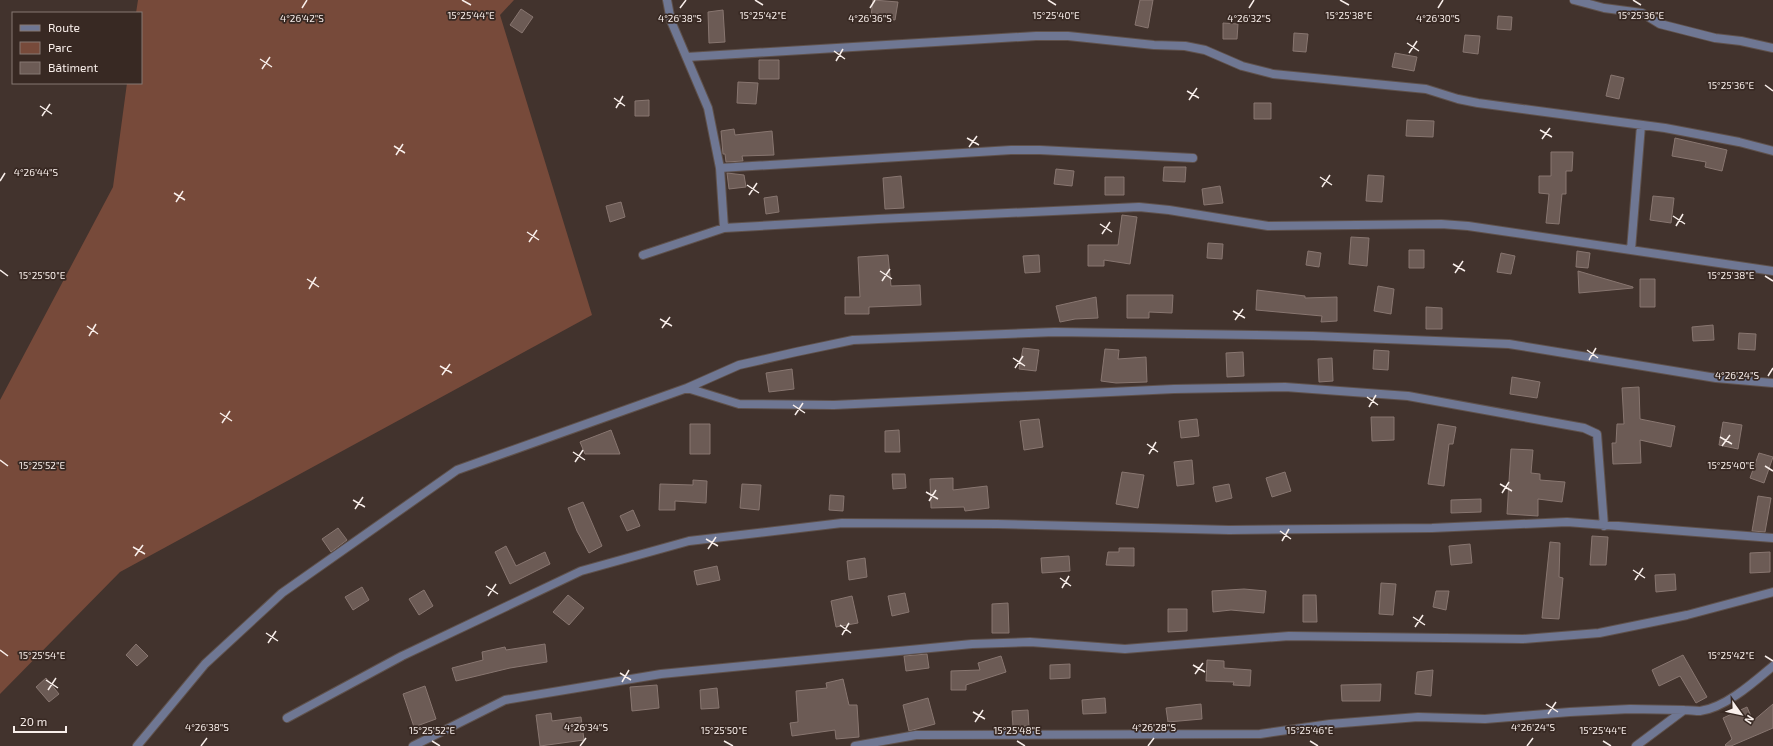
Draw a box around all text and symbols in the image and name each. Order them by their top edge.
text: 15°25'44"E [447,9,495,21]
text: 15°25'42"E [740,9,787,21]
text: 15°25'40"E [1032,9,1080,21]
text: 15°25'38"E [1326,9,1373,21]
text: 15°25'36"E [1618,9,1665,21]
legend [12,12,142,84]
text: 4°26'42"S [280,12,324,24]
text: 4°26'38"S [658,12,702,24]
text: 4°26'36"S [848,12,892,24]
text: 4°26'32"S [1227,12,1271,24]
text: 4°26'30"S [1416,12,1460,24]
text: Route [48,20,80,34]
text: Parc [48,40,72,54]
text: Bâtiment [48,60,99,74]
text: 15°25'36"E [1708,79,1755,91]
text: 4°26'44"S [14,166,59,178]
text: 15°25'50"E [19,269,66,281]
text: 15°25'38"E [1708,269,1755,281]
text: 4°26'24"S [1715,369,1759,381]
text: 15°25'52"E [19,459,65,471]
text: 15°25'40"E [1707,459,1755,471]
text: 15°25'54"E [19,649,66,661]
text: 15°25'42"E [1708,649,1755,661]
north arrow [1721,694,1761,734]
scale bar [14,708,66,734]
text: N [1742,713,1757,727]
text: 20 m [20,714,47,728]
text: 4°26'38"S [185,721,229,733]
text: 4°26'34"S [564,721,608,733]
text: 4°26'28"S [1132,721,1176,733]
text: 4°26'24"S [1511,721,1555,733]
text: 15°25'52"E [409,724,455,736]
text: 15°25'50"E [701,724,748,736]
text: 15°25'48"E [993,724,1041,736]
text: 15°25'46"E [1287,724,1334,736]
text: 15°25'44"E [1579,724,1627,736]

